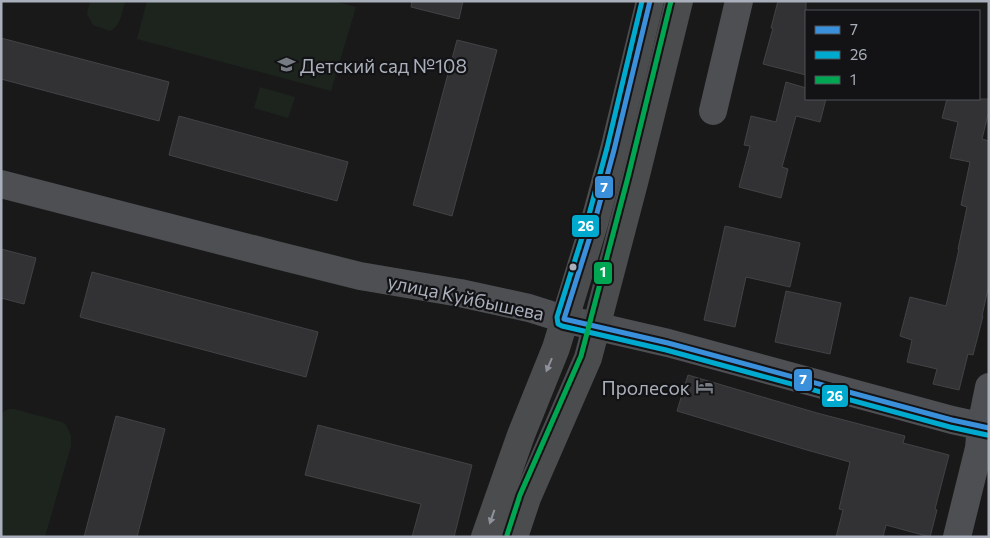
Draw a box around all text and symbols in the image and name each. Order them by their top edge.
legend [805,10,980,100]
text: 7 [850,20,858,38]
text: 26 [850,45,867,63]
place label: Детский сад №108 [300,54,467,77]
school or university icon: Детский сад №108 [276,55,296,75]
text: 1 [850,70,856,88]
line badge: 7 [594,175,614,199]
text: 7 [600,178,608,195]
line badge: 26 [571,214,600,238]
text: 26 [578,217,595,234]
line badge: 1 [593,261,613,285]
unlabelled marker [568,262,578,272]
text: 1 [600,263,606,280]
street label: улица Куйбышева [386,269,546,325]
one-way arrow [544,358,552,372]
line badge: 7 [793,368,813,392]
text: 7 [799,370,807,387]
place label: Пролесок [602,376,690,399]
hotel icon: Пролесок [694,377,714,397]
line badge: 26 [821,384,849,408]
text: 26 [827,387,844,404]
one-way arrow [488,510,495,525]

